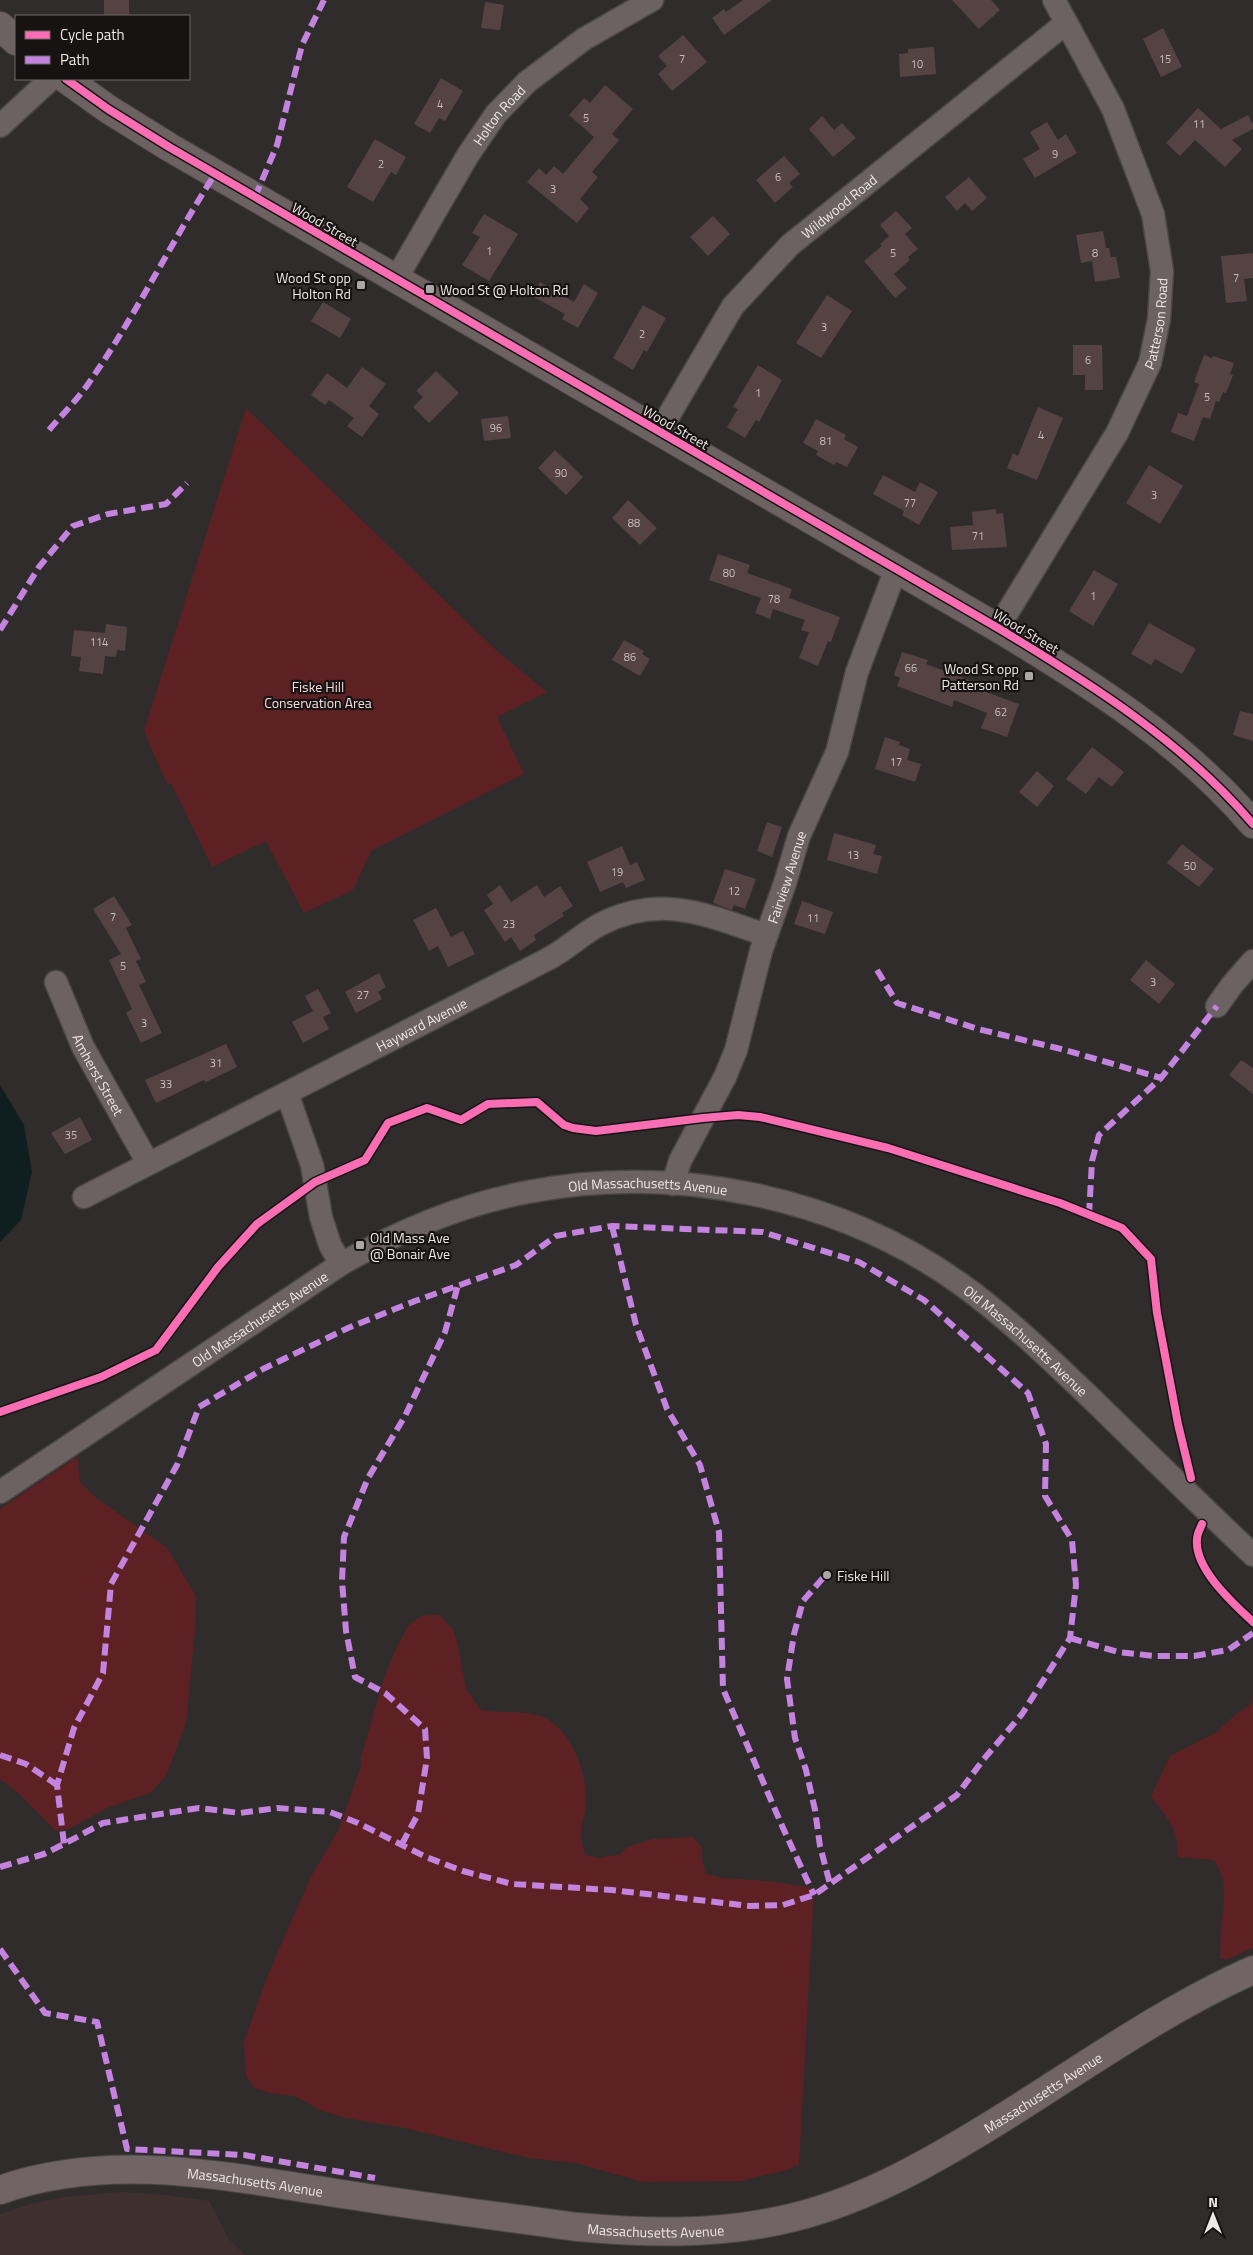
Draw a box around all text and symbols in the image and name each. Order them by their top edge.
legend [15,15,190,80]
text: Cycle path [60,23,125,46]
text: Path [60,48,90,71]
house number: 7 [679,51,685,67]
house number: 15 [1159,51,1171,67]
house number: 10 [911,56,923,72]
street label: Holton Road [467,80,530,149]
house number: 4 [437,96,443,112]
house number: 5 [583,110,589,126]
house number: 11 [1193,116,1205,132]
house number: 9 [1052,146,1058,162]
house number: 2 [378,156,384,172]
house number: 6 [775,169,781,185]
street label: Wildwood Road [796,169,881,243]
house number: 3 [550,181,556,197]
street label: Wood Street [288,197,362,252]
house number: 1 [486,243,492,259]
house number: 5 [890,245,896,261]
house number: 8 [1092,245,1098,261]
place label: Wood St opp Holton Rd [276,267,351,304]
house number: 7 [1233,270,1239,286]
street label: Patterson Road [1138,277,1172,373]
marker: Wood St opp Holton Rd [355,279,367,291]
place label: Wood St @ Holton Rd [440,279,568,300]
marker: Wood St @ Holton Rd [424,283,436,295]
house number: 3 [821,319,827,335]
house number: 2 [639,326,645,342]
house number: 6 [1085,352,1091,368]
house number: 1 [755,385,761,401]
house number: 5 [1204,389,1210,405]
street label: Wood Street [639,400,713,455]
house number: 96 [490,420,502,436]
house number: 4 [1038,427,1044,443]
house number: 81 [820,433,832,449]
house number: 90 [555,465,567,481]
house number: 3 [1151,487,1157,503]
house number: 77 [904,495,916,511]
house number: 88 [628,515,640,531]
house number: 71 [972,528,984,544]
house number: 80 [723,565,735,581]
house number: 1 [1090,588,1096,604]
house number: 78 [768,591,780,607]
street label: Wood Street [989,603,1063,659]
house number: 114 [90,634,108,650]
house number: 86 [624,649,636,665]
place label: Wood St opp Patterson Rd [942,658,1019,695]
house number: 66 [905,660,917,676]
marker: Wood St opp Patterson Rd [1023,670,1035,682]
park label: Fiske Hill Conservation Area [264,676,372,713]
house number: 62 [995,704,1007,720]
house number: 17 [890,754,902,770]
street label: Fairview Avenue [761,827,811,926]
house number: 13 [847,847,859,863]
house number: 50 [1184,858,1196,874]
house number: 19 [611,864,623,880]
house number: 12 [728,883,740,899]
house number: 7 [110,909,116,925]
house number: 11 [807,910,819,926]
house number: 23 [503,916,515,932]
house number: 5 [120,958,126,974]
house number: 3 [1150,974,1156,990]
house number: 27 [357,987,369,1003]
street label: Hayward Avenue [372,992,470,1056]
house number: 3 [141,1015,147,1031]
street label: Amherst Street [68,1031,130,1119]
house number: 31 [210,1055,222,1071]
house number: 33 [160,1076,172,1092]
house number: 35 [65,1127,77,1143]
street label: Old Massachusetts Avenue [567,1171,729,1200]
place label: Old Mass Ave @ Bonair Ave [370,1227,450,1264]
marker: Old Mass Ave @ Bonair Ave [354,1239,366,1251]
street label: Old Massachusetts Avenue [187,1265,332,1372]
street label: Old Massachusetts Avenue [960,1279,1093,1401]
place label: Fiske Hill [837,1565,890,1586]
marker: Fiske Hill [821,1569,833,1581]
street label: Massachusetts Avenue [979,2047,1106,2138]
street label: Massachusetts Avenue [186,2162,324,2201]
north arrow [1188,2190,1238,2240]
text: N [1208,2191,1218,2212]
street label: Massachusetts Avenue [587,2217,725,2242]

